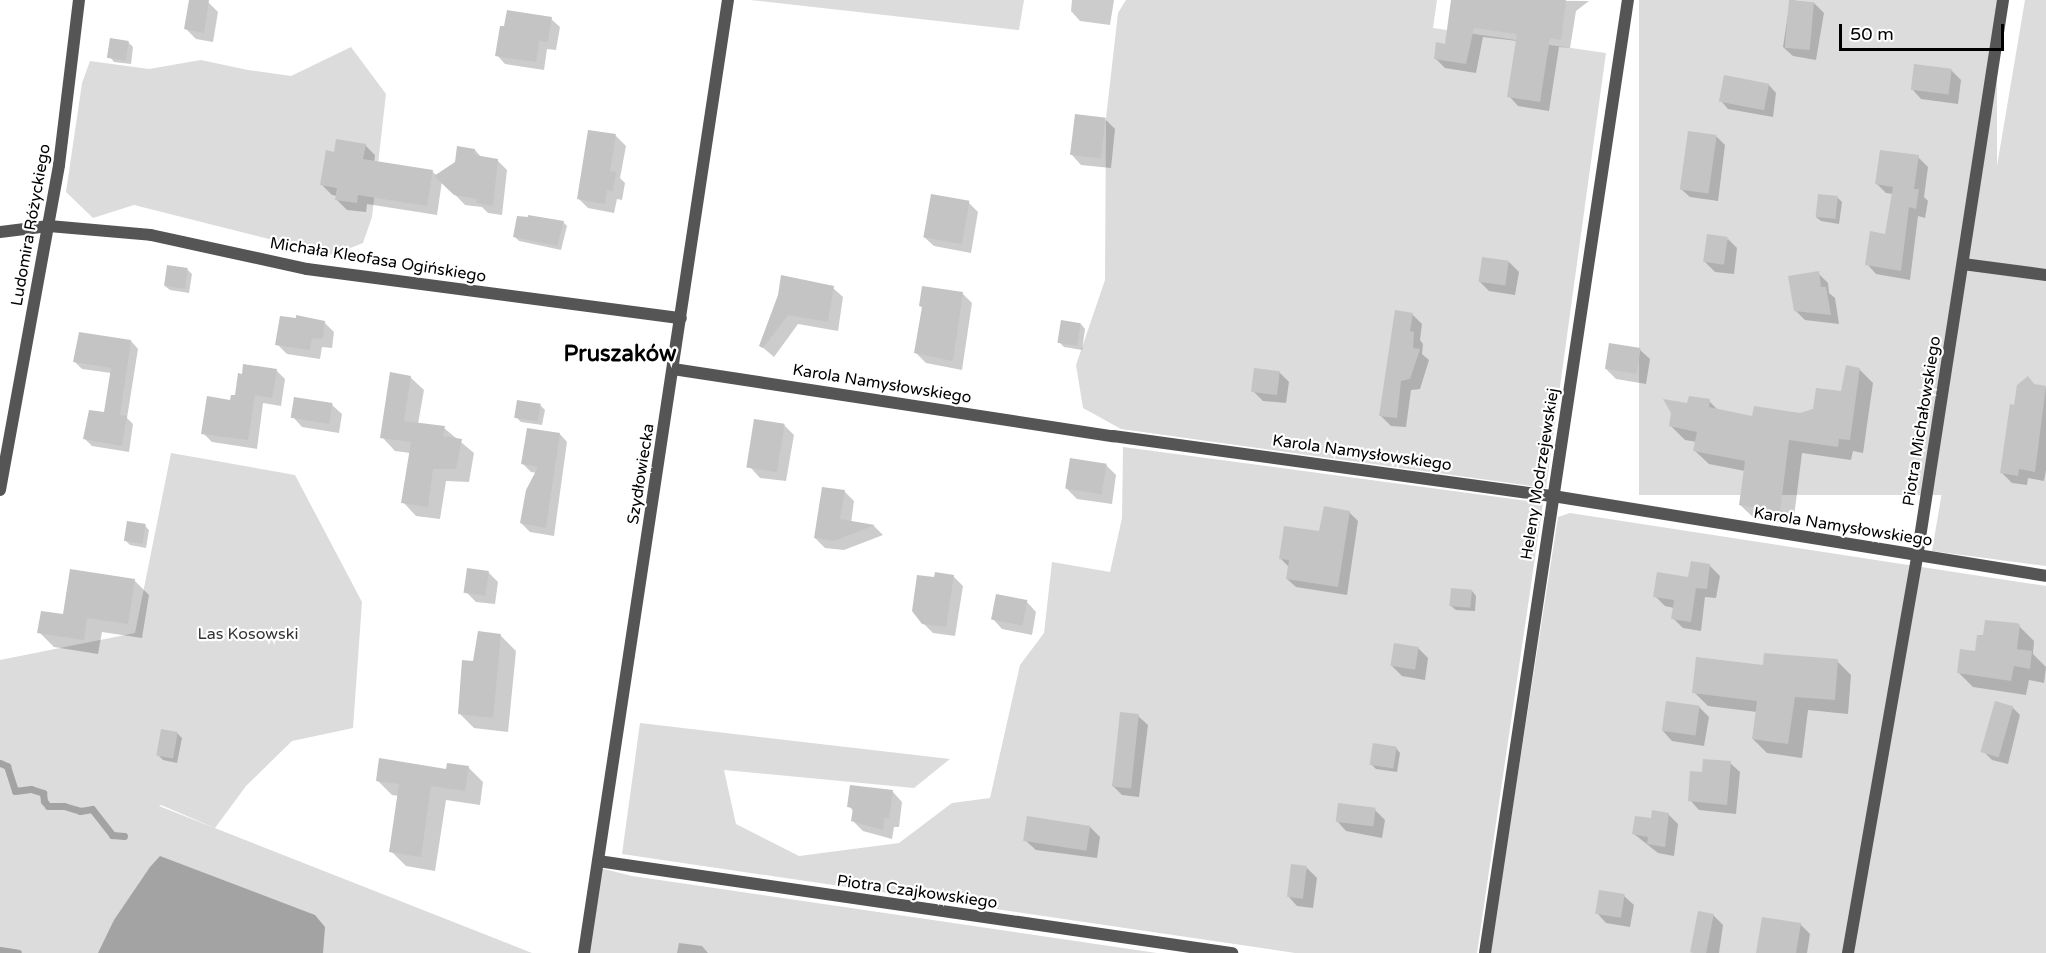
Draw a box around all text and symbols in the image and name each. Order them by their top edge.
scale bar [1842,12,2007,50]
text: 50 m [1850,23,1894,45]
street label: Ludomira Różyckiego [7,142,55,308]
street label: Michała Kleofasa Ogińskiego [268,233,488,287]
street label: Piotra Michałowskiego [1899,335,1945,507]
district label: Pruszaków [564,342,676,368]
street label: Karola Namysłowskiego [791,360,973,408]
street label: Heleny Modrzejewskiej [1517,387,1563,561]
street label: Szydłowiecka [624,422,658,526]
street label: Karola Namysłowskiego [1271,431,1453,475]
street label: Karola Namysłowskiego [1752,503,1934,551]
park label: Las Kosowski [198,624,298,644]
street label: Piotra Czajkowskiego [835,871,999,913]

